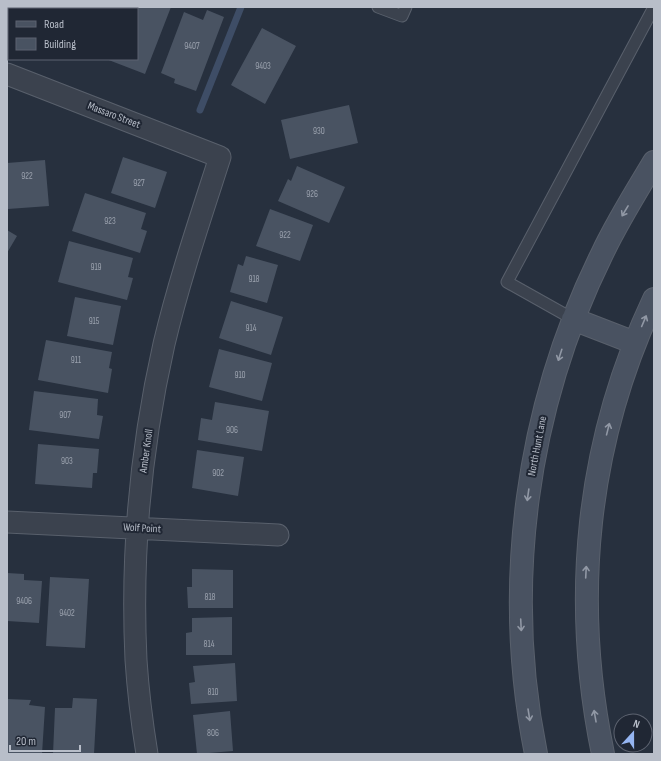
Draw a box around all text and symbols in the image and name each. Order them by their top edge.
legend [8,8,138,60]
text: Road [44,17,64,32]
text: Building [44,37,76,52]
house number: 9407 [184,41,200,52]
house number: 9403 [255,61,271,72]
street label: Massaro Street [86,99,143,131]
house number: 930 [313,126,325,137]
house number: 922 [21,171,33,182]
house number: 927 [133,178,145,189]
house number: 926 [306,189,318,200]
one-way arrow [621,205,629,217]
house number: 923 [104,216,116,227]
house number: 922 [279,230,291,241]
house number: 919 [90,262,102,273]
house number: 918 [248,274,260,285]
house number: 915 [89,316,100,327]
one-way arrow [641,316,648,328]
house number: 914 [246,323,257,334]
one-way arrow [556,349,563,362]
house number: 911 [71,355,82,366]
house number: 910 [234,370,246,381]
house number: 907 [59,410,71,421]
street label: North Hunt Lane [525,415,549,477]
one-way arrow [605,422,612,435]
house number: 906 [226,425,238,436]
street label: Amber Knoll [136,428,156,475]
house number: 903 [61,456,73,467]
house number: 902 [212,468,224,479]
one-way arrow [524,489,532,502]
street label: Wolf Point [123,521,162,536]
one-way arrow [583,566,590,579]
house number: 818 [204,592,216,603]
house number: 9406 [16,596,32,607]
house number: 9402 [59,608,75,619]
one-way arrow [517,618,525,631]
house number: 814 [204,639,215,650]
house number: 810 [207,687,219,698]
one-way arrow [525,708,533,721]
one-way arrow [591,710,599,723]
north arrow [613,713,653,753]
text: N [631,717,642,731]
scale bar [10,727,80,753]
house number: 806 [207,728,219,739]
text: 20 m [16,734,36,749]

